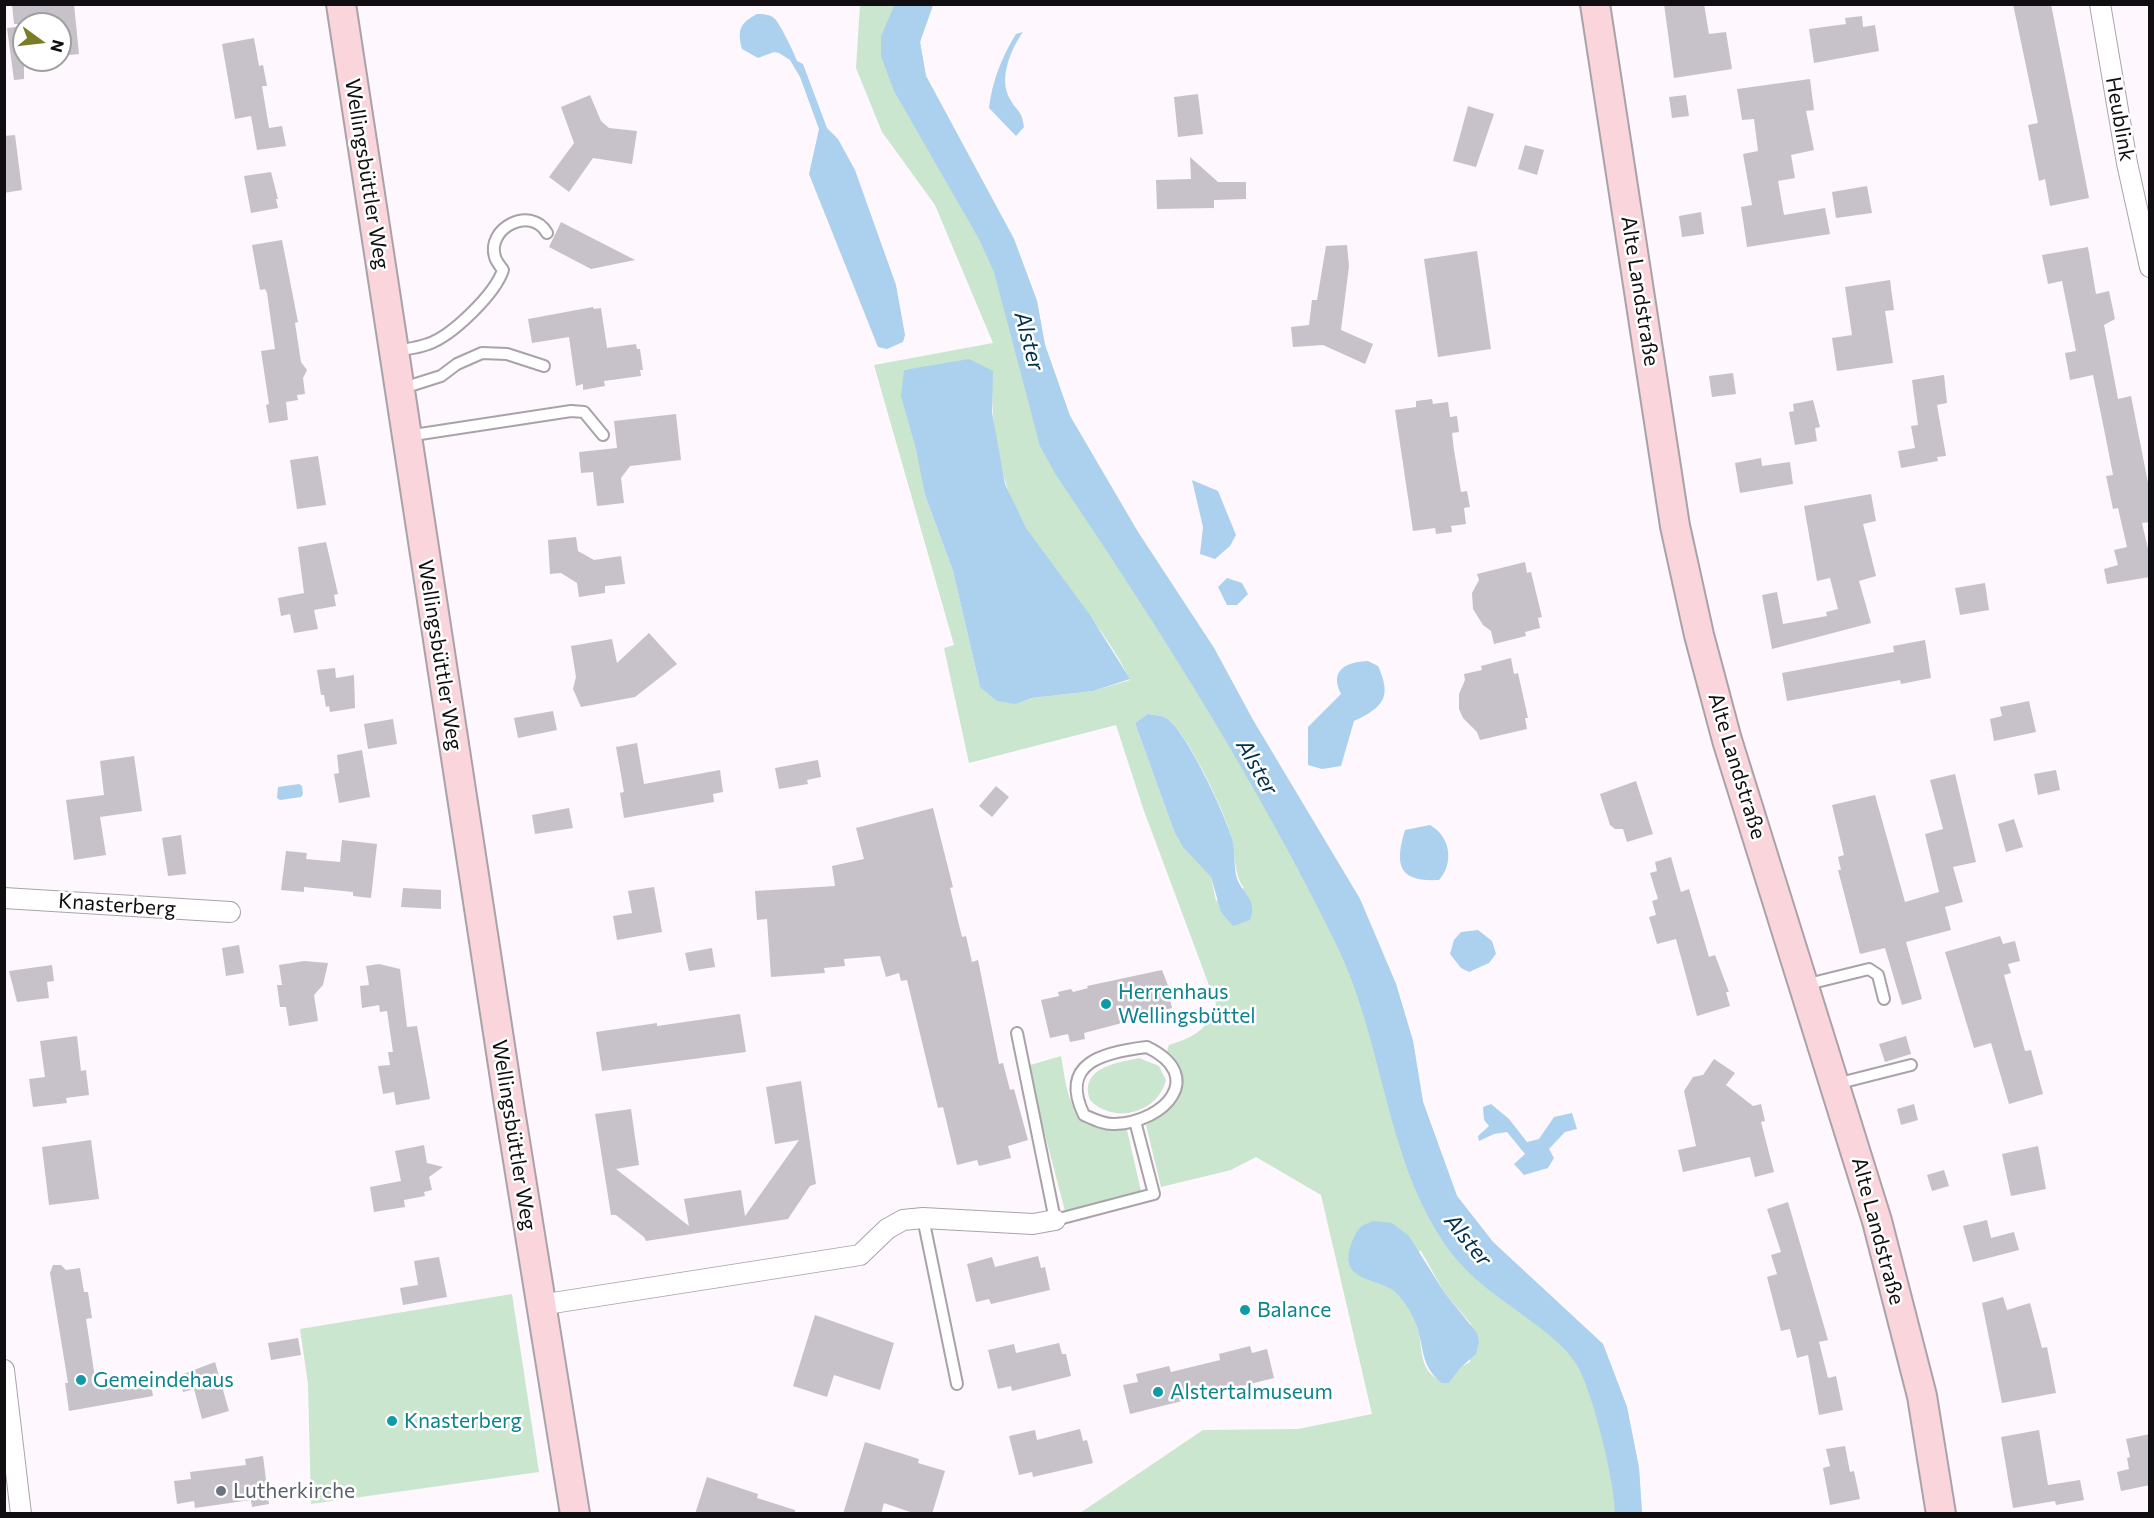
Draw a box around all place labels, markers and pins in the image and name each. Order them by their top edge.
place label: Herrenhaus Wellingsbüttel [1118,979,1256,1029]
marker: Herrenhaus Wellingsbüttel [1099,997,1113,1011]
place label: Balance [1257,1297,1331,1323]
marker: Balance [1238,1303,1252,1317]
place label: Gemeindehaus [93,1367,234,1393]
marker: Gemeindehaus [74,1373,88,1387]
place label: Alstertalmuseum [1170,1379,1333,1405]
marker: Alstertalmuseum [1151,1385,1165,1399]
place label: Knasterberg [404,1408,522,1434]
marker: Knasterberg [385,1414,399,1428]
place label: Lutherkirche [233,1478,355,1504]
marker: Lutherkirche [214,1484,228,1498]

